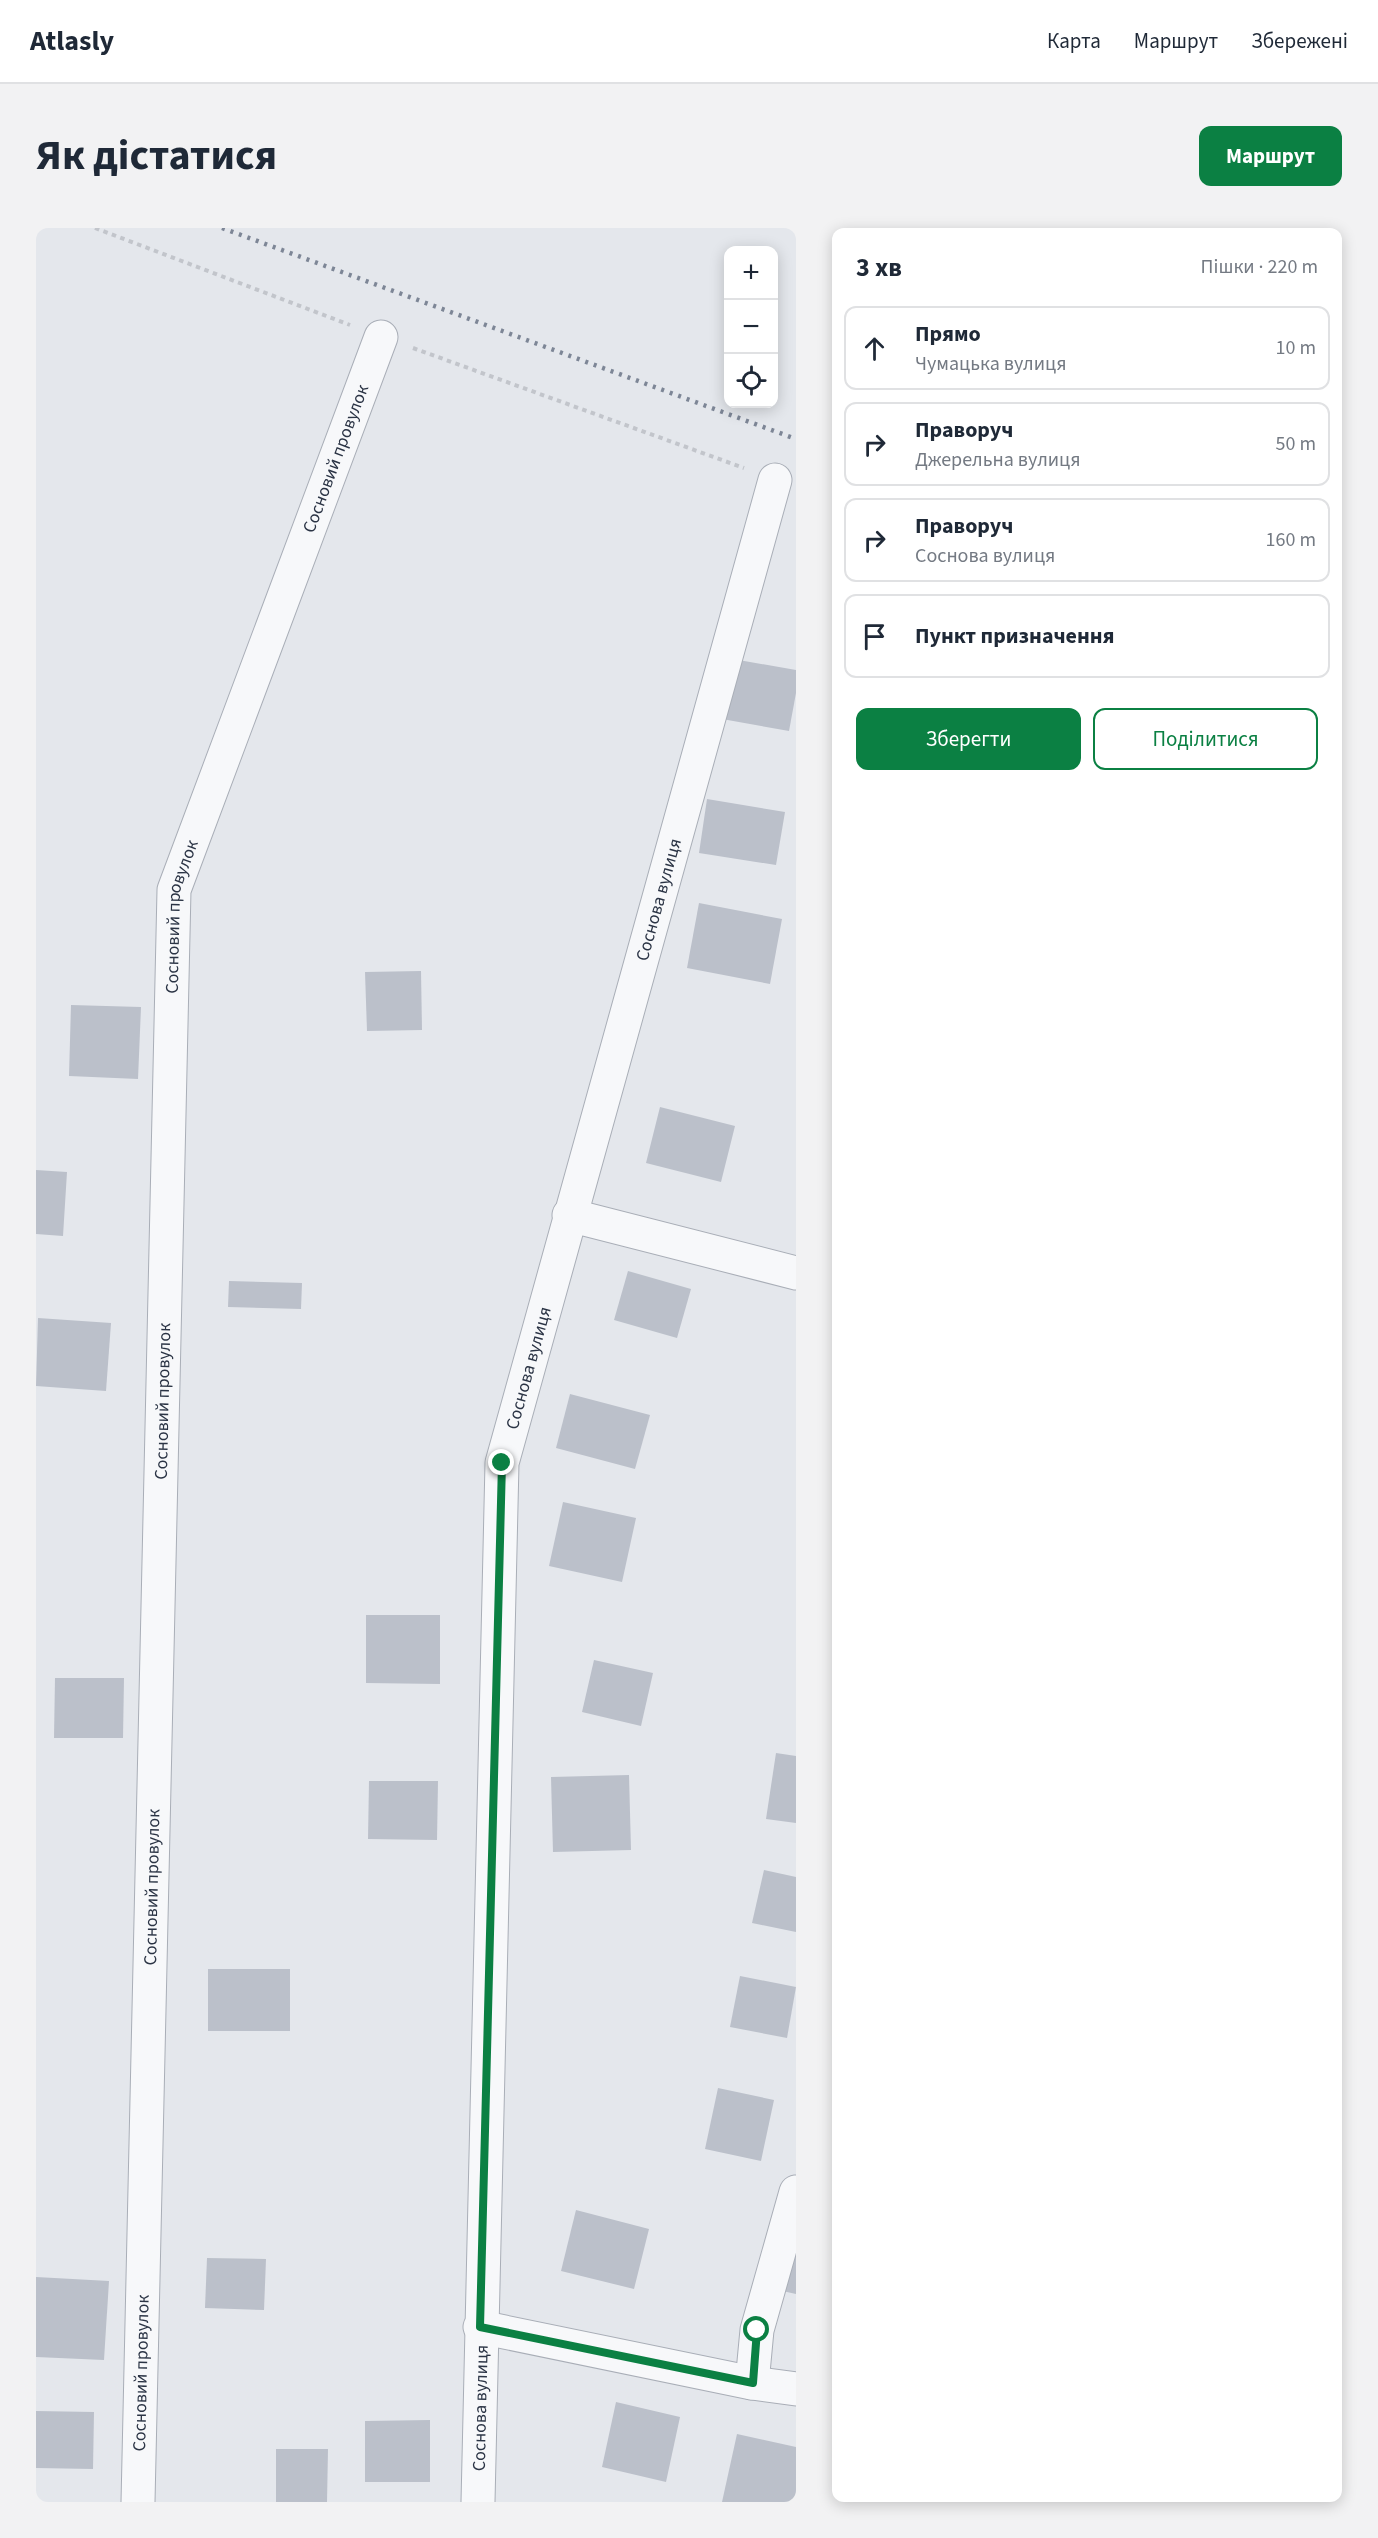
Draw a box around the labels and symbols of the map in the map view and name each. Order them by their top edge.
street label: Сосновий провулок [297,381,375,537]
street label: Соснова вулиця [630,835,688,964]
street label: Сосновий провулок [160,836,205,994]
street label: Соснова вулиця [500,1304,558,1432]
street label: Сосновий провулок [149,1323,177,1480]
route end [488,1449,514,1475]
street label: Сосновий провулок [138,1809,166,1966]
street label: Сосновий провулок [127,2294,156,2452]
route start [743,2316,769,2342]
street label: Соснова вулиця [467,2345,495,2472]

